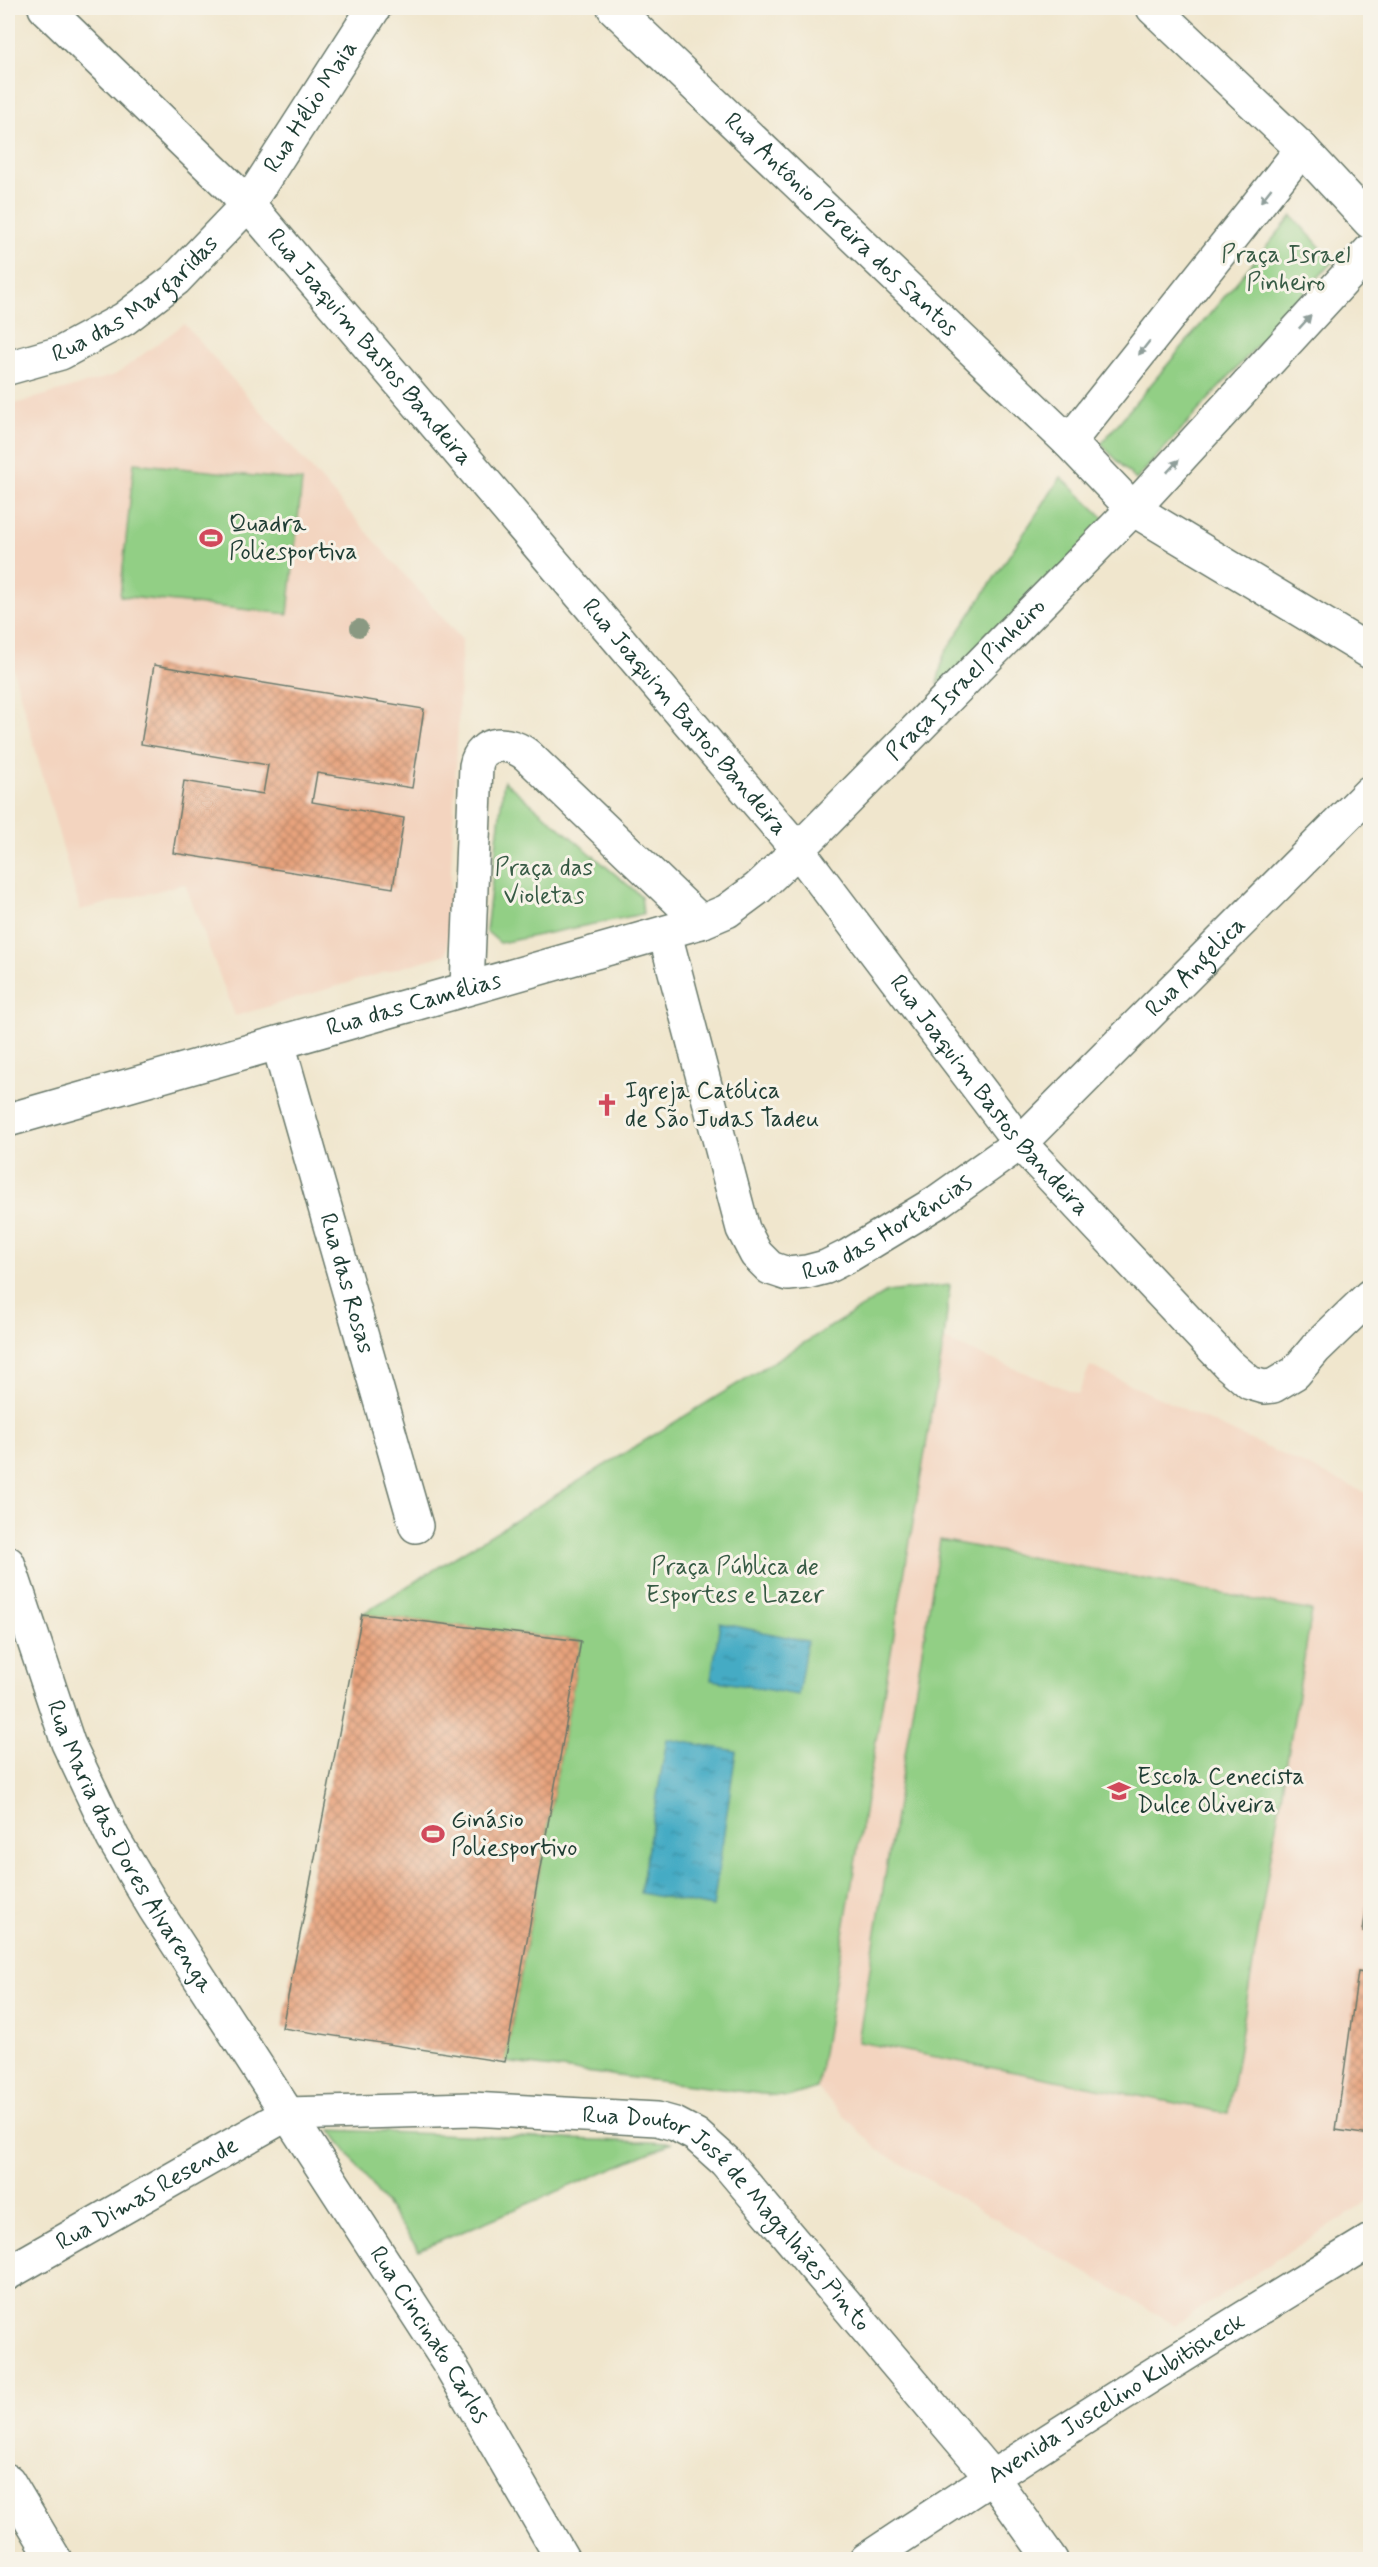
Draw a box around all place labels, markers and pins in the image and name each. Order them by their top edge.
place label: Quadra Poliesportiva [229,509,358,568]
sports icon: Quadra Poliesportiva [198,525,224,551]
place label: Igreja Católica de São Judas Tadeu [625,1076,819,1135]
church icon: Igreja Católica de São Judas Tadeu [594,1092,620,1118]
place label: Escola Cenecista Dulce Oliveira [1137,1762,1305,1821]
school or university icon: Escola Cenecista Dulce Oliveira [1106,1778,1132,1804]
place label: Ginásio Poliesportivo [451,1805,577,1864]
sports icon: Ginásio Poliesportivo [420,1821,446,1847]

